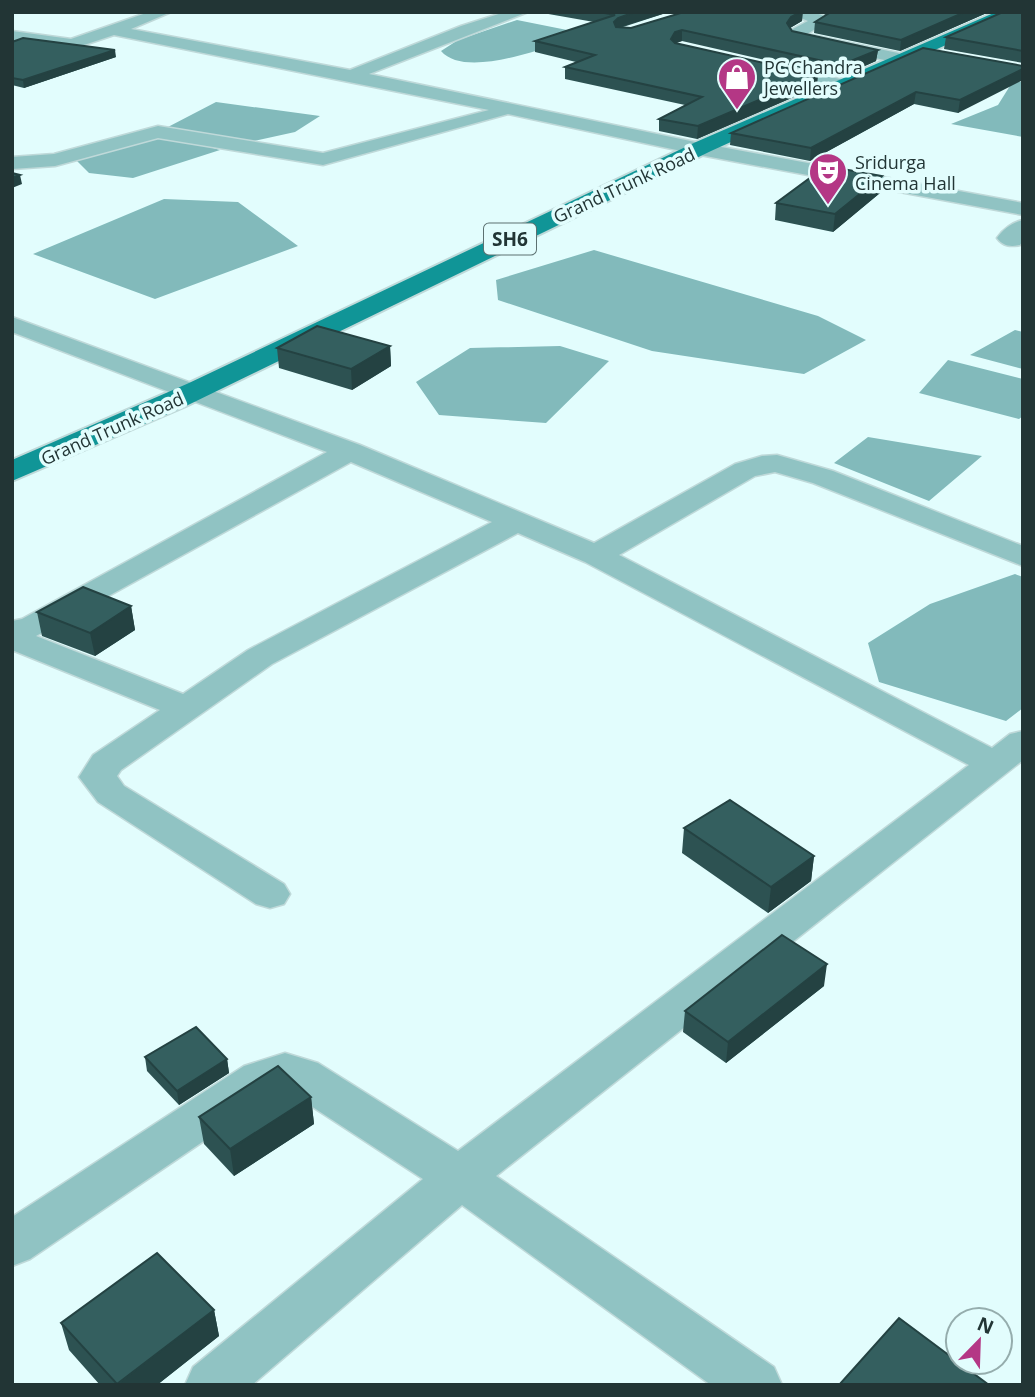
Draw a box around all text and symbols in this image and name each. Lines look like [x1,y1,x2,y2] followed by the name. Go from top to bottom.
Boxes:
[762,55,863,100] place label: PC Chandra Jewellers
[716,56,758,111] shop icon: PC Chandra Jewellers
[549,142,699,228] street label: Grand Trunk Road
[855,150,956,195] place label: Sridurga Cinema Hall
[807,151,849,206] theatre icon: Sridurga Cinema Hall
[484,224,536,255] road number: SH6
[37,386,187,470] street label: Grand Trunk Road
[944,1306,1014,1376] north arrow
[973,1310,998,1340] text: N

